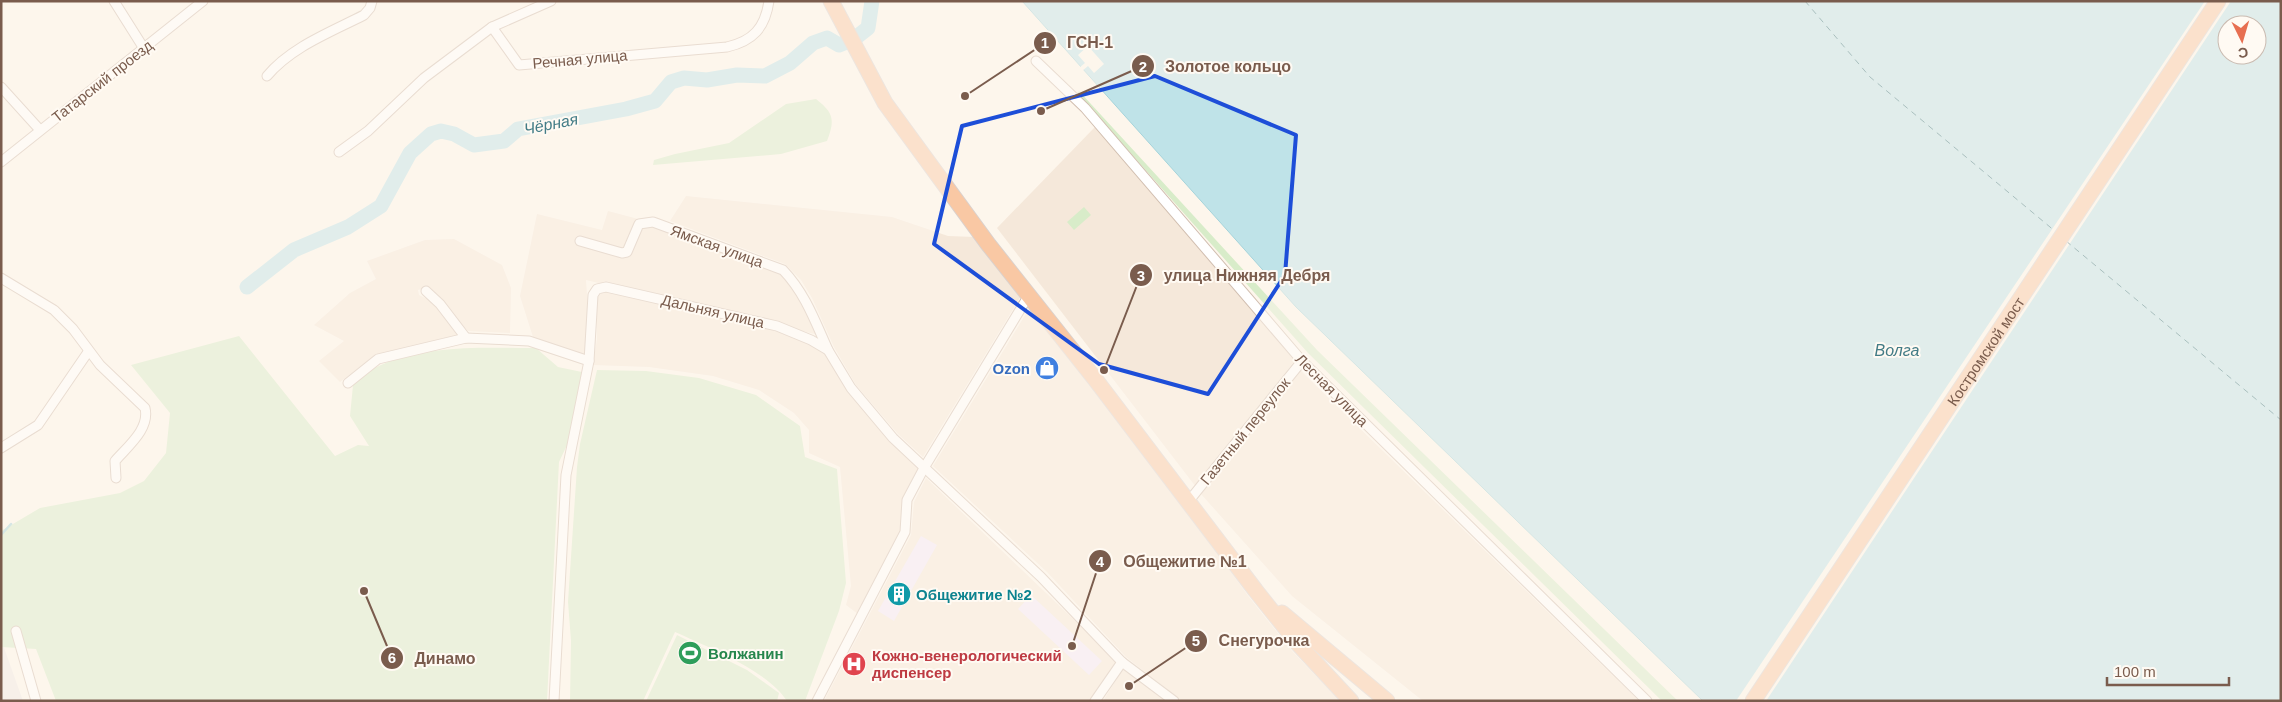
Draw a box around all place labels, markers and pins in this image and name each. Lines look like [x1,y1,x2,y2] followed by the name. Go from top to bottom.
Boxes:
[1032,27,1123,58] callout: ГСН-1
[1130,51,1302,82] callout: Золотое кольцо
[1128,260,1340,291] callout: улица Нижняя Дебря
[1034,355,1060,381] shop icon: Ozon
[993,360,1030,377] place label: Ozon
[1088,546,1256,577] callout: Общежитие №1
[886,581,912,607] building icon: Общежитие №2
[916,586,1032,603] place label: Общежитие №2
[1183,625,1319,656] callout: Снегурочка
[677,640,703,666] sports icon: Волжанин
[380,643,486,674] callout: Динамо
[708,645,784,662] place label: Волжанин
[872,647,1062,681] place label: Кожно-венерологический диспенсер
[841,651,867,677] hospital icon: Кожно-венерологический диспенсер

